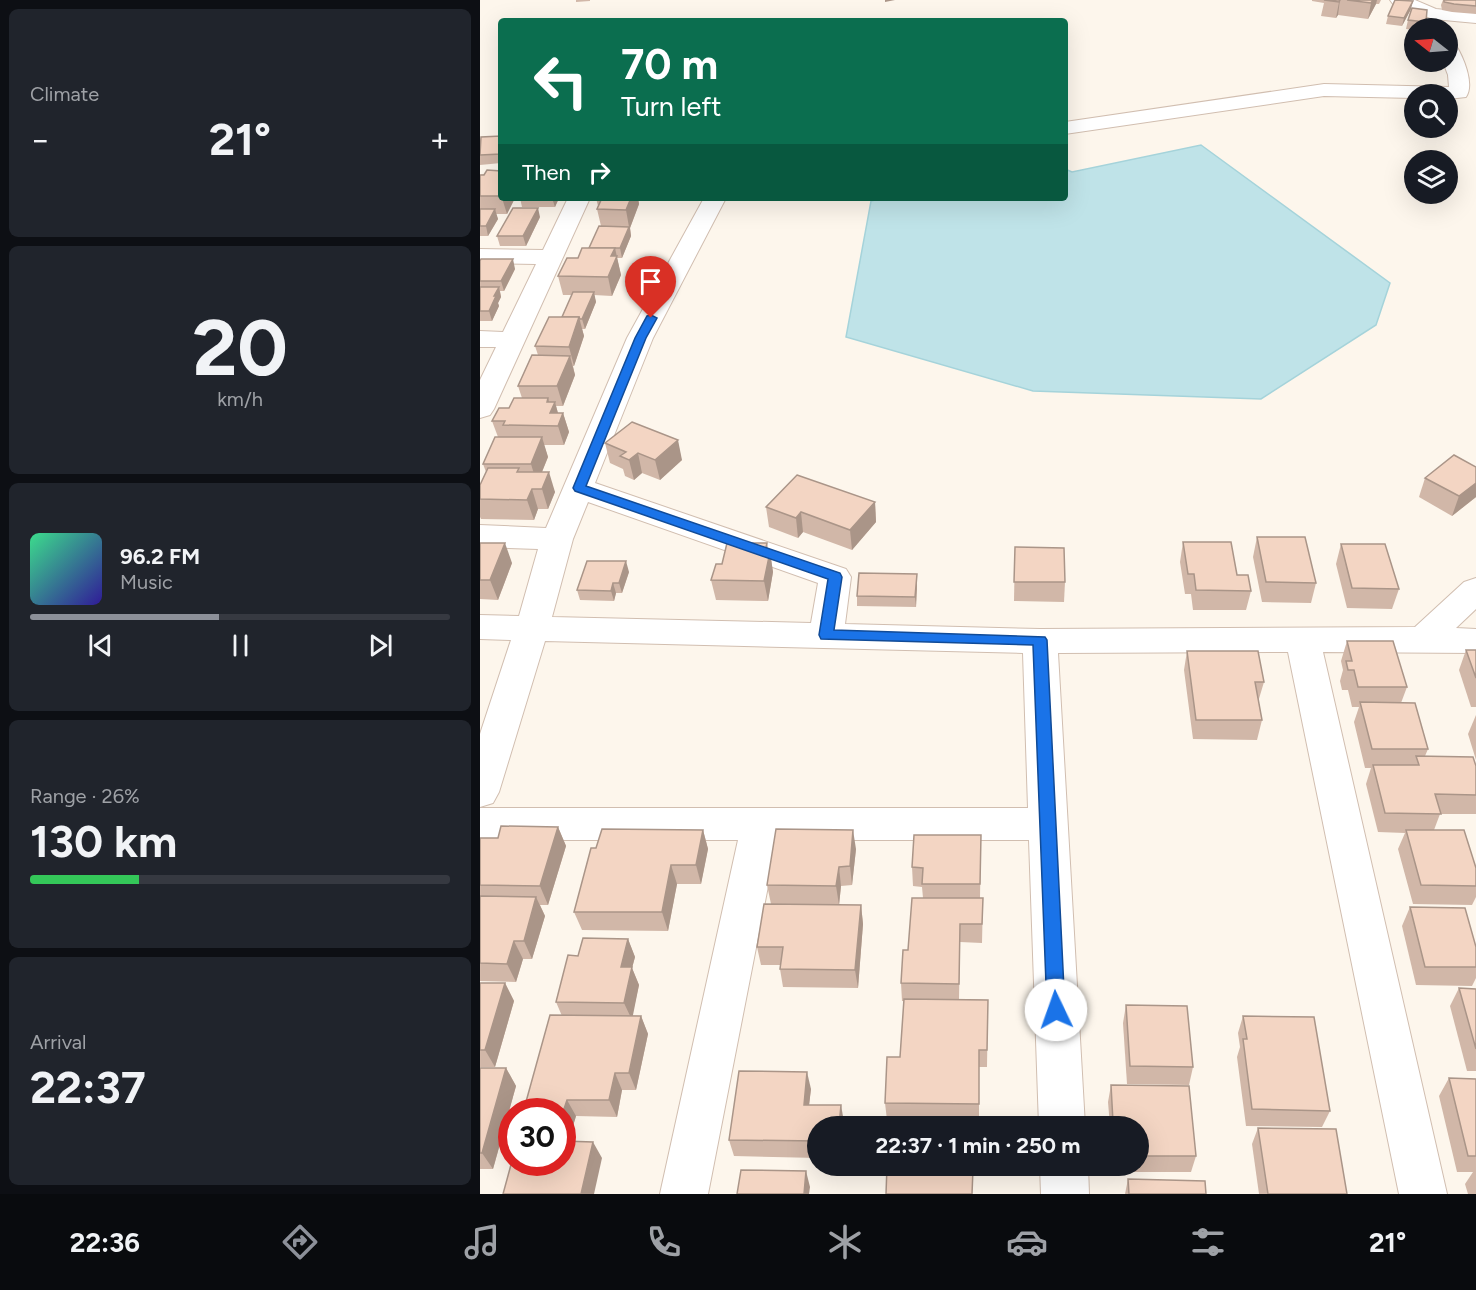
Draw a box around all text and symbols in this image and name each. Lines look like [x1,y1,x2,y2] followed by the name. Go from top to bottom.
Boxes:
[1404,18,1458,72] north arrow
[1404,18,1458,204] map controls
[621,39,718,90] text: 70 m
[522,42,600,120] icon: left
[30,82,99,106] text: Climate
[1404,84,1458,138] button: search
[621,90,721,123] text: Turn left
[209,112,271,166] text: 21°
[30,120,51,159] text: −
[429,120,450,159] text: +
[1404,150,1458,204] button: layers
[583,156,616,189] icon: right
[522,159,571,186] text: Then
[625,256,676,318] pin
[634,265,667,298] icon: arrive
[192,301,288,395] text: 20
[217,387,263,411] text: km/h
[120,543,200,570] text: 96.2 FM
[120,570,173,594] text: Music
[84,629,117,662] icon: previous
[224,629,257,662] icon: pause
[364,629,397,662] icon: next
[30,784,140,808] text: Range · 26%
[30,814,177,868] text: 130 km
[1024,978,1088,1042] position arrow
[30,1030,86,1054] text: Arrival
[30,1060,146,1114] text: 22:37
[498,1098,576,1176] speed limit sign: 30
[875,1132,1081,1159] text: 22:37 · 1 min · 250 m
[279,1221,321,1263] icon: directions
[461,1221,503,1263] icon: music
[643,1221,685,1263] icon: phone
[824,1221,866,1263] icon: climate
[1006,1221,1048,1263] icon: car
[1187,1221,1229,1263] icon: filters
[70,1226,140,1259] text: 22:36
[1369,1226,1406,1259] text: 21°

